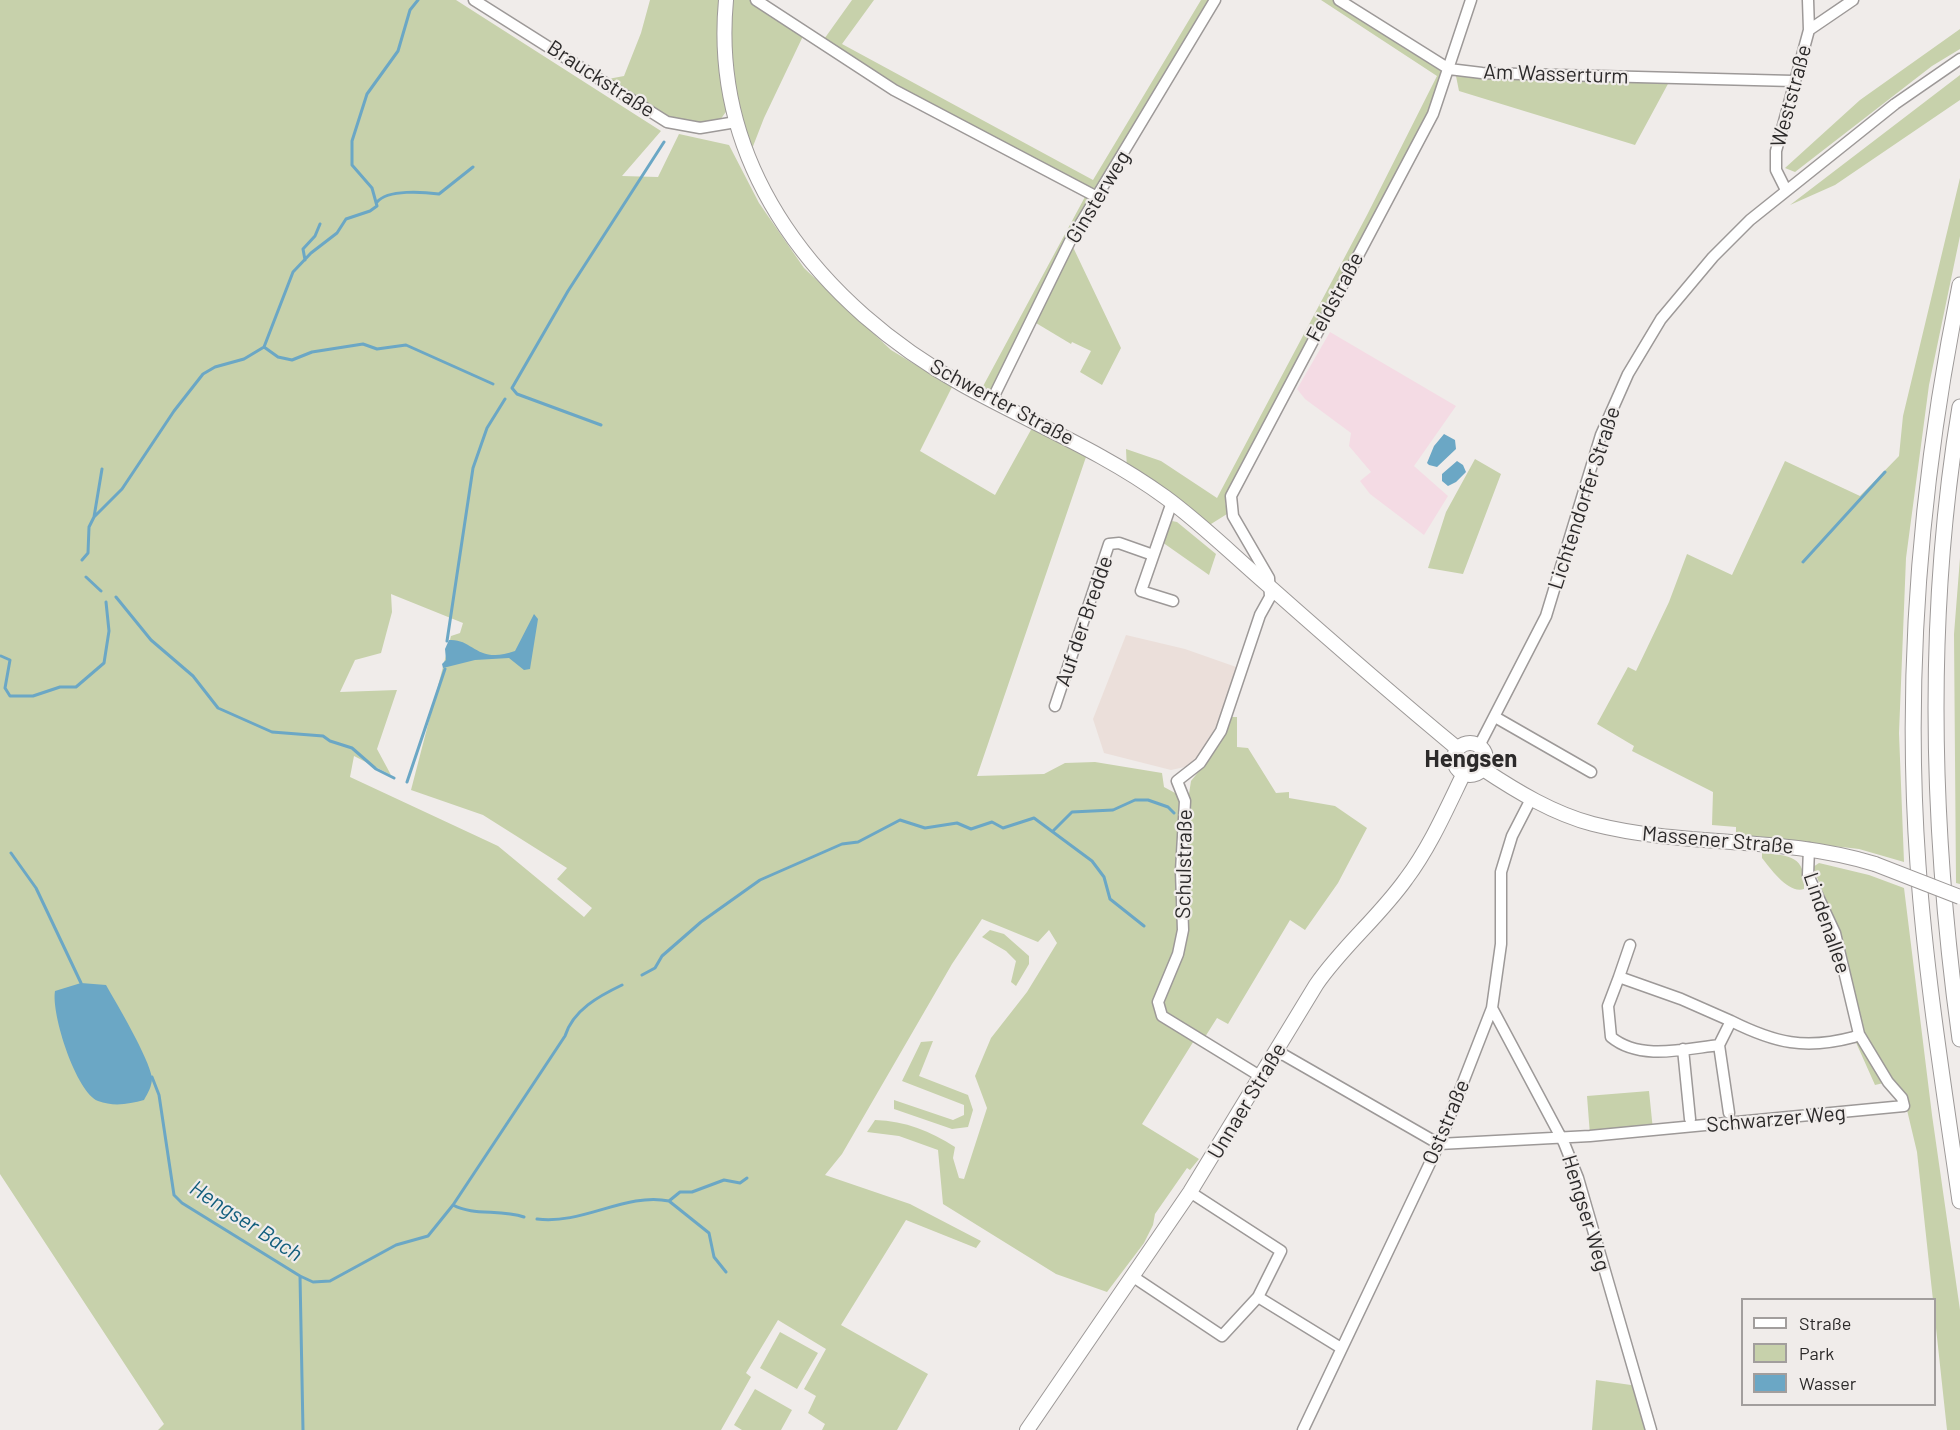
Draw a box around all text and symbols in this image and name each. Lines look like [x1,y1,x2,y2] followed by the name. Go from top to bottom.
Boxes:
[543,35,659,123] street label: Brauckstraße
[1765,42,1817,150] street label: Weststraße
[1483,59,1629,89] street label: Am Wasserturm
[1061,146,1135,248] street label: Ginsterweg
[1301,248,1369,346] street label: Feldstraße
[926,353,1078,451] street label: Schwerter Straße
[1543,403,1625,593] street label: Lichtendorfer Straße
[1050,553,1118,689] street label: Auf der Bredde
[1425,745,1517,773] district label: Hengsen
[1170,809,1198,919] street label: Schulstraße
[1641,821,1795,859] street label: Massener Straße
[1798,869,1856,977] street label: Lindenallee
[1202,1038,1292,1164] street label: Unnaer Straße
[1417,1076,1475,1168] street label: Oststraße
[1705,1100,1847,1138] street label: Schwarzer Weg
[1556,1152,1616,1274] street label: Hengser Weg
[185,1175,307,1267] water label: Hengser Bach
[1741,1298,1936,1406] legend
[1799,1312,1851,1334] text: Straße
[1799,1342,1834,1364] text: Park
[1799,1372,1856,1394] text: Wasser

